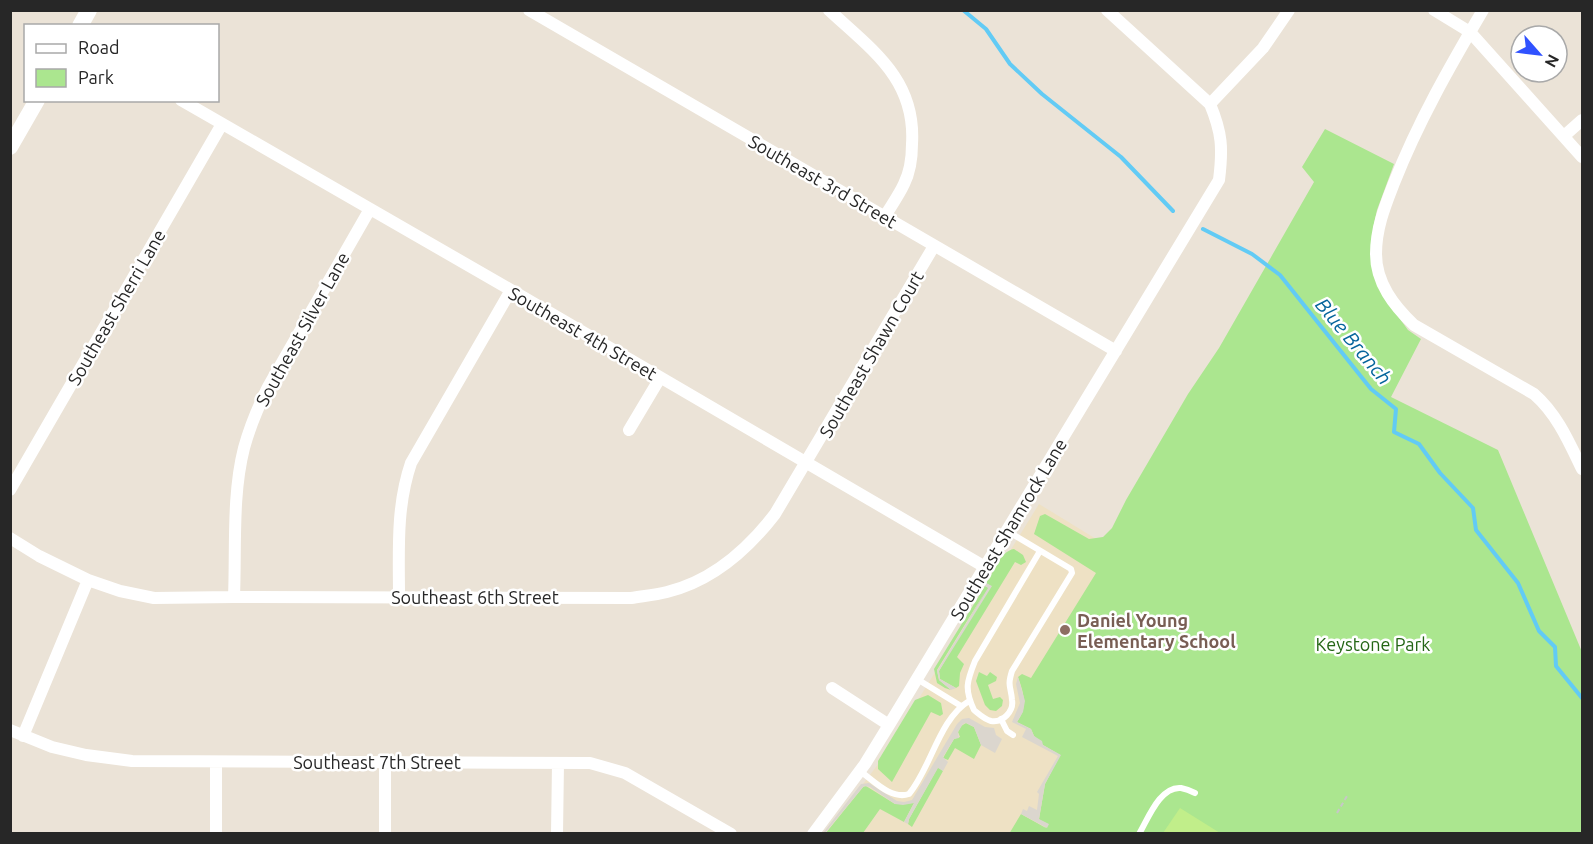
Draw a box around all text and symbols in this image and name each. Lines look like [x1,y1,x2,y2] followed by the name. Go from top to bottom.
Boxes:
[24,24,219,102] legend
[1509,24,1569,84] north arrow
[78,37,120,57] text: Road
[1541,52,1563,71] text: N
[78,67,114,87] text: Park
[745,130,901,232] street label: Southeast 3rd Street
[63,226,169,388] street label: Southeast Sherri Lane
[251,249,353,409] street label: Southeast Silver Lane
[815,267,927,441] street label: Southeast Shawn Court
[505,282,661,384] street label: Southeast 4th Street
[1311,293,1397,389] water label: Blue Branch
[946,435,1070,623] street label: Southeast Shamrock Lane
[391,587,559,607] street label: Southeast 6th Street
[1077,610,1236,651] place label: Daniel Young Elementary School
[1058,623,1072,637] marker: Daniel Young Elementary School
[1316,634,1430,654] park label: Keystone Park
[293,752,461,772] street label: Southeast 7th Street

